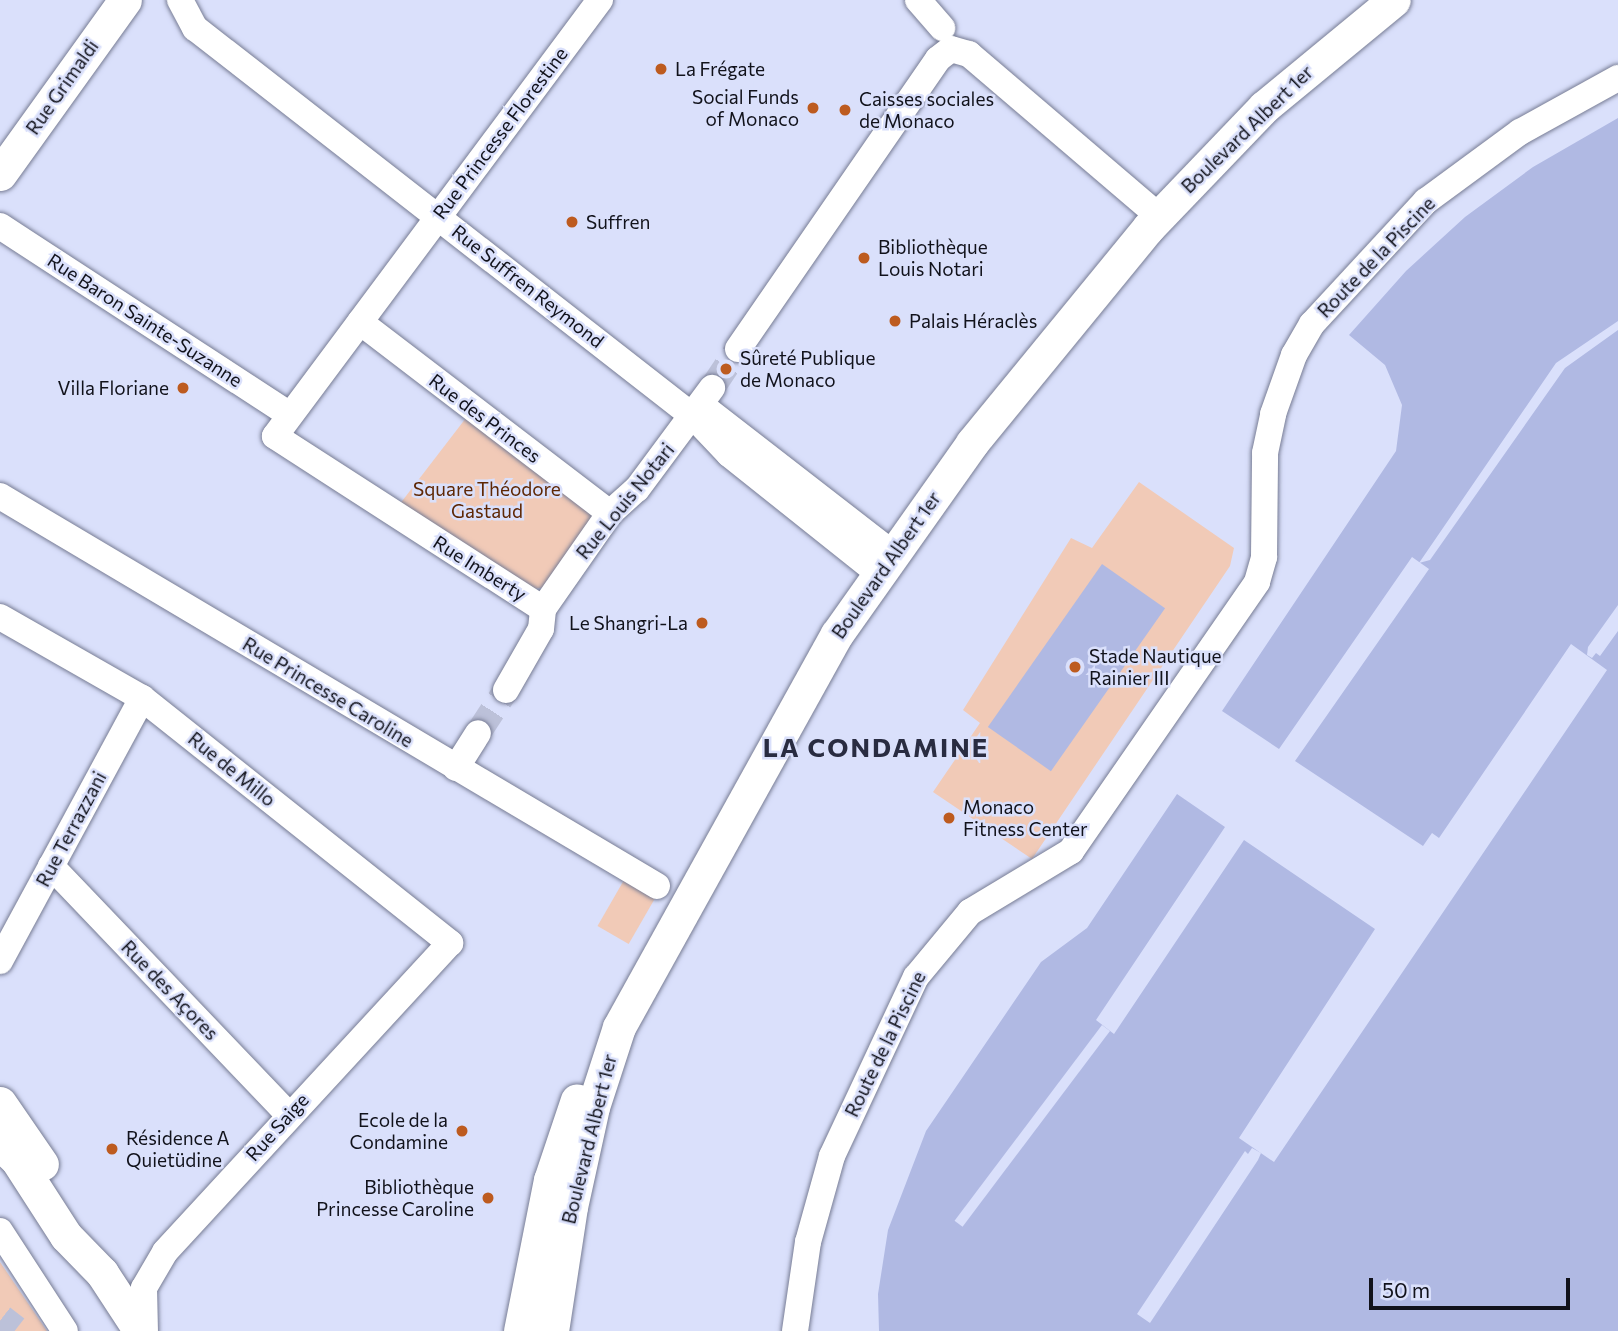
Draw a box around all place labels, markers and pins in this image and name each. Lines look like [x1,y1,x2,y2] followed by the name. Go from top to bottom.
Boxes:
[675,58,765,80] place label: La Frégate
[653,61,669,77] marker: La Frégate
[692,86,799,130] place label: Social Funds of Monaco
[859,88,994,132] place label: Caisses sociales de Monaco
[805,100,821,116] marker: Social Funds of Monaco
[837,102,853,118] marker: Caisses sociales de Monaco
[586,211,651,233] place label: Suffren
[564,214,580,230] marker: Suffren
[878,236,988,280] place label: Bibliothèque Louis Notari
[856,250,872,266] marker: Bibliothèque Louis Notari
[909,310,1037,332] place label: Palais Héraclès
[887,313,903,329] marker: Palais Héraclès
[740,347,875,391] place label: Sûreté Publique de Monaco
[718,361,734,377] marker: Sûreté Publique de Monaco
[57,377,169,399] place label: Villa Floriane
[175,380,191,396] marker: Villa Floriane
[569,612,688,634] place label: Le Shangri-La
[694,615,710,631] marker: Le Shangri-La
[1089,645,1222,689] place label: Stade Nautique Rainier III
[1067,659,1083,675] marker: Stade Nautique Rainier III
[963,796,1088,840] place label: Monaco Fitness Center
[941,810,957,826] marker: Monaco Fitness Center
[349,1109,448,1153] place label: Ecole de la Condamine
[454,1123,470,1139] marker: Ecole de la Condamine
[126,1127,230,1171] place label: Résidence A Quietüdine
[104,1141,120,1157] marker: Résidence A Quietüdine
[316,1176,474,1220] place label: Bibliothèque Princesse Caroline
[480,1190,496,1206] marker: Bibliothèque Princesse Caroline

